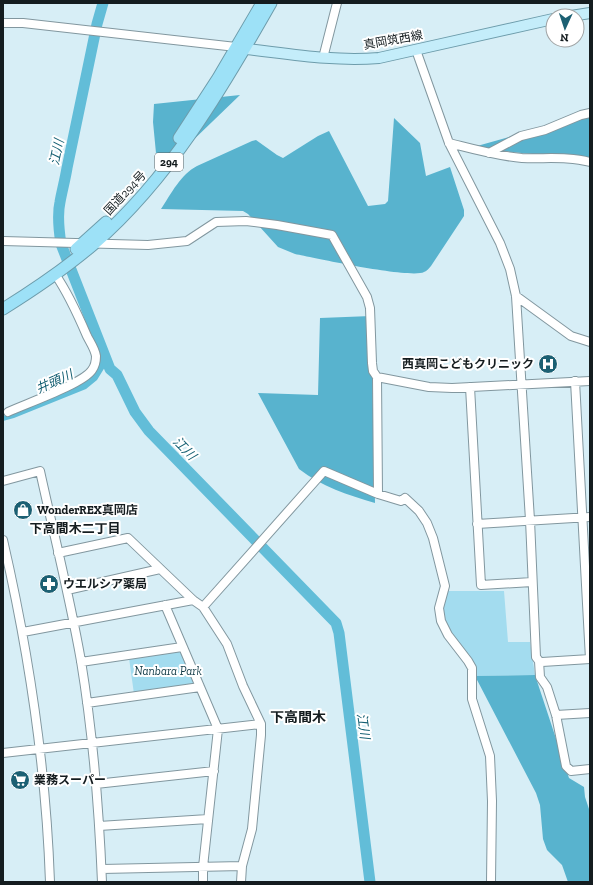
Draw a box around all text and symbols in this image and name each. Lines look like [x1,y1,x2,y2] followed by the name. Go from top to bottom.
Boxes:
[545,8,585,48] north arrow
[362,28,424,52] street label: 真岡筑西線
[559,31,569,44] text: N
[46,136,67,166] water label: 江川
[155,153,183,171] road number: 294
[101,168,149,218] street label: 国道294号
[537,353,559,375] hospital icon: 西真岡こどもクリニック
[402,357,534,371] place label: 西真岡こどもクリニック
[33,366,77,396] water label: 井頭川
[170,434,200,464] water label: 江川
[12,499,34,521] shop icon: WonderREX真岡店
[37,503,138,517] place label: WonderREX真岡店
[29,521,121,536] district label: 下高間木二丁目
[38,573,60,595] pharmacy icon: ウエルシア薬局
[63,577,147,591] place label: ウエルシア薬局
[134,664,202,678] park label: Nanbara Park
[270,709,326,726] district label: 下高間木
[354,712,373,742] water label: 江川
[9,769,31,791] supermarket icon: 業務スーパー
[34,773,106,787] place label: 業務スーパー

